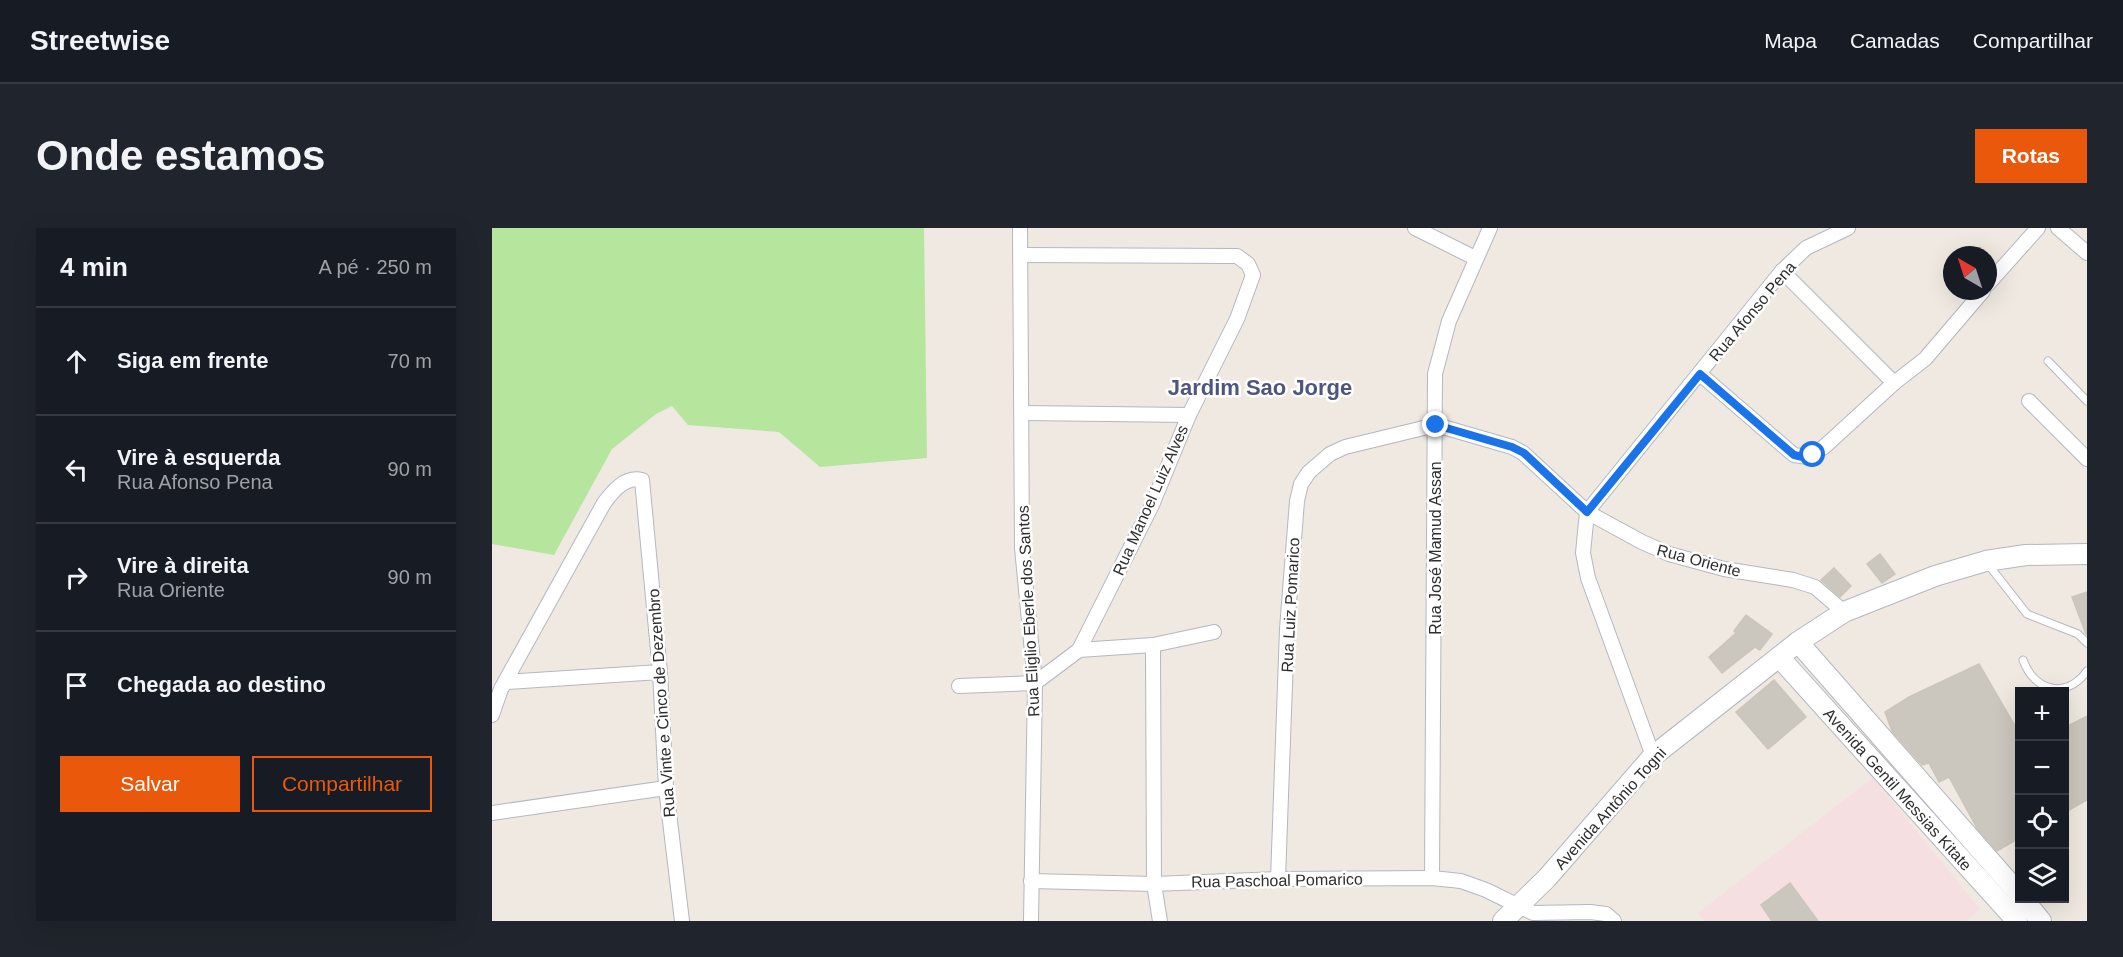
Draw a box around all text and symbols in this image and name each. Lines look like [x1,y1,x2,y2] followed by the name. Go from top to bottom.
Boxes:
[30,25,170,56] text: Streetwise
[1764,29,1817,52] text: Mapa
[1850,29,1940,52] text: Camadas
[1973,29,2093,52] text: Compartilhar
[1975,129,2087,183] button: Rotas
[36,132,325,179] text: Onde estamos
[1943,246,1997,300] north arrow
[60,252,128,282] text: 4 min
[319,256,432,278] text: A pé · 250 m
[1706,258,1799,364] street label: Rua Afonso Pena
[60,345,93,378] icon: ahead
[117,348,269,373] text: Siga em frente
[388,350,432,372] text: 70 m
[1168,375,1352,400] district label: Jardim Sao Jorge
[1422,411,1448,437] route end
[1110,422,1191,578] street label: Rua Manoel Luiz Alves
[1799,441,1825,467] route start
[117,445,280,470] text: Vire à esquerda
[60,453,93,486] icon: left
[388,458,432,480] text: 90 m
[1427,461,1444,635] street label: Rua José Mamud Assan
[117,471,273,493] text: Rua Afonso Pena
[1014,505,1043,717] street label: Rua Eliglio Eberle dos Santos
[1278,537,1303,673] street label: Rua Luiz Pomarico
[1655,541,1743,580] street label: Rua Oriente
[117,553,249,578] text: Vire à direita
[60,561,93,594] icon: right
[388,566,432,588] text: 90 m
[117,579,225,601] text: Rua Oriente
[645,588,678,818] street label: Rua Vinte e Cinco de Dezembro
[60,669,93,702] icon: arrive
[117,672,326,697] text: Chegada ao destino
[2015,687,2069,903] map controls
[2015,687,2069,741] button: +
[1820,705,1975,874] street label: Avenida Gentil Messias Kitate
[2015,741,2069,795] button: −
[1551,744,1669,873] street label: Avenida Antônio Togni
[60,756,240,812] button: Salvar
[252,756,432,812] button: Compartilhar
[2015,795,2069,849] button: locate
[2015,849,2069,903] button: layers
[1191,871,1363,890] street label: Rua Paschoal Pomarico

